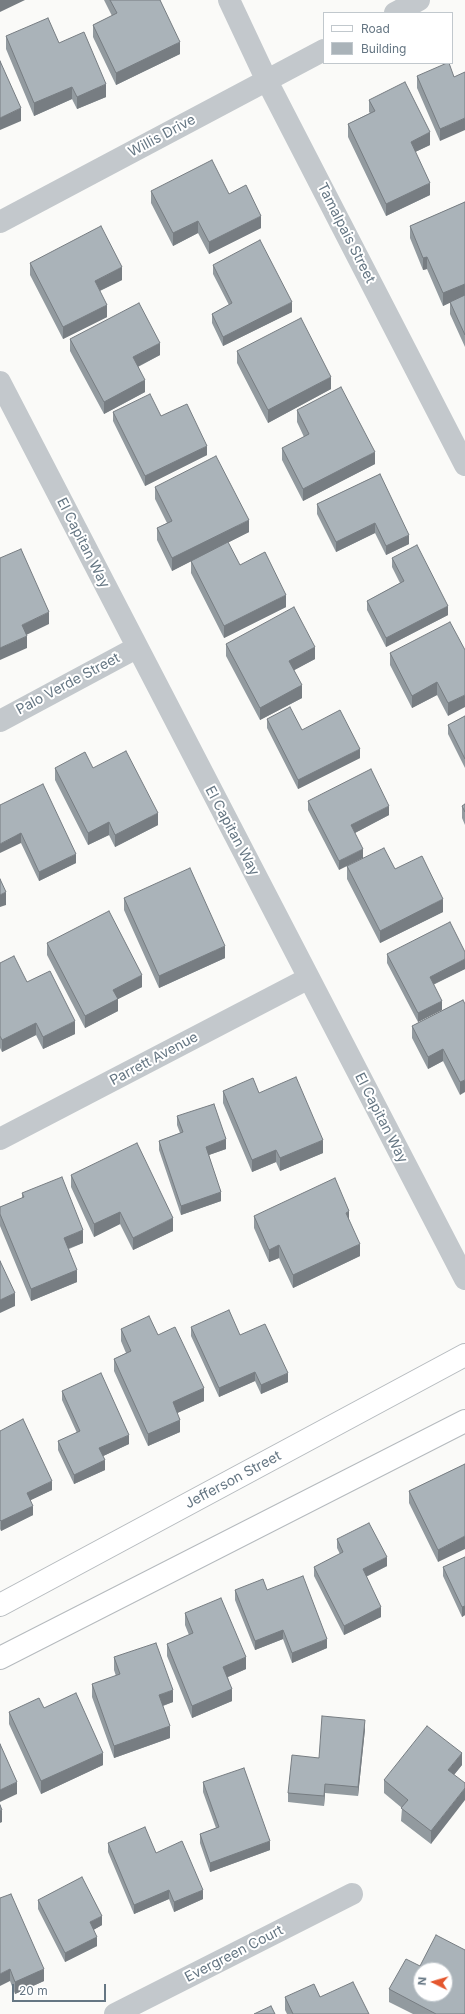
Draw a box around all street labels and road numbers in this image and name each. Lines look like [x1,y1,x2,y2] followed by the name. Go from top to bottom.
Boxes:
[126,111,198,161] street label: Willis Drive
[314,180,378,286] street label: Tamalpais Street
[53,495,113,591] street label: El Capitan Way
[13,650,123,718] street label: Palo Verde Street
[201,783,263,879] street label: El Capitan Way
[107,1029,201,1089] street label: Parrett Avenue
[351,1070,411,1166] street label: El Capitan Way
[182,1448,284,1512] street label: Jefferson Street
[182,1922,286,1986] street label: Evergreen Court

